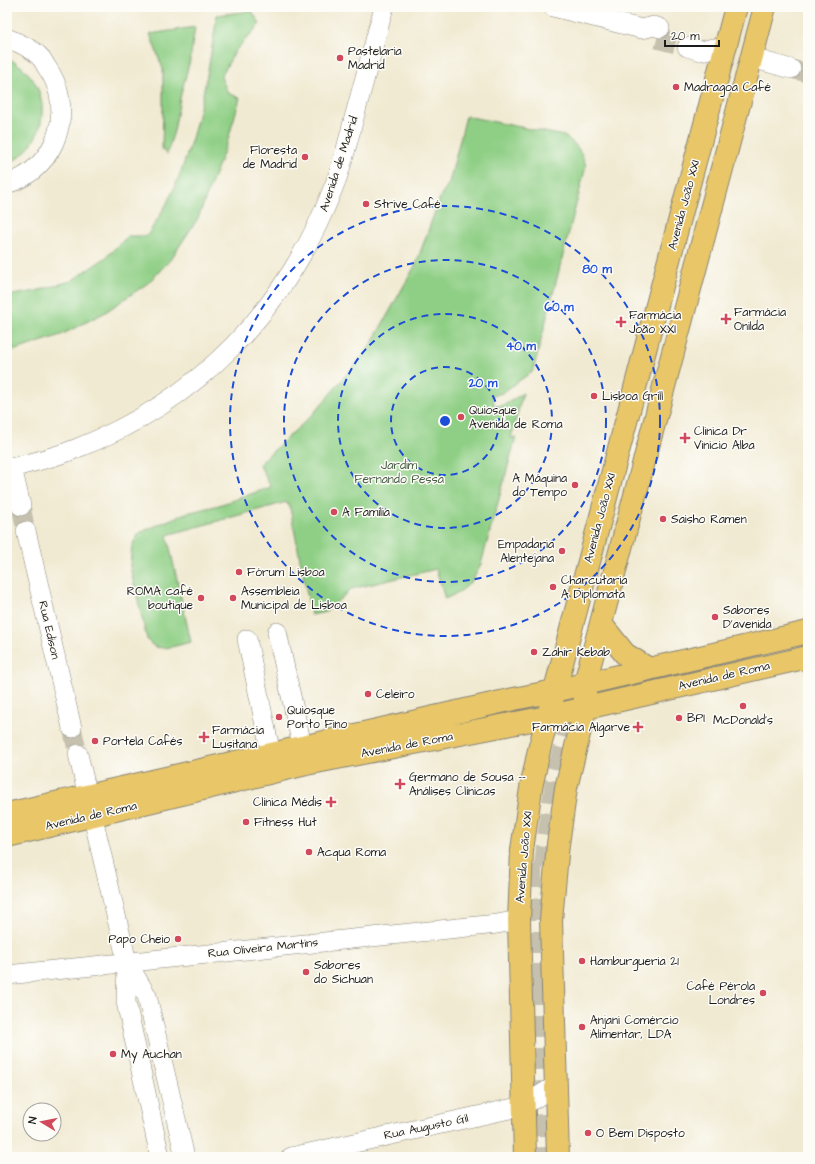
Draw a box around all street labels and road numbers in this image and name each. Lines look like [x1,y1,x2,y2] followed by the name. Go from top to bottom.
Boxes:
[316,114,362,214] street label: Avenida de Madrid
[664,158,704,252] street label: Avenida João XXI
[580,471,620,565] street label: Avenida João XXI
[34,599,64,661] street label: Rua Edison
[677,657,771,695] street label: Avenida de Roma
[359,728,455,762] street label: Avenida de Roma
[44,797,138,835] street label: Avenida de Roma
[512,810,537,904] street label: Avenida João XXI
[207,934,319,962] street label: Rua Oliveira Martins
[382,1110,470,1145] street label: Rua Augusto Gil

